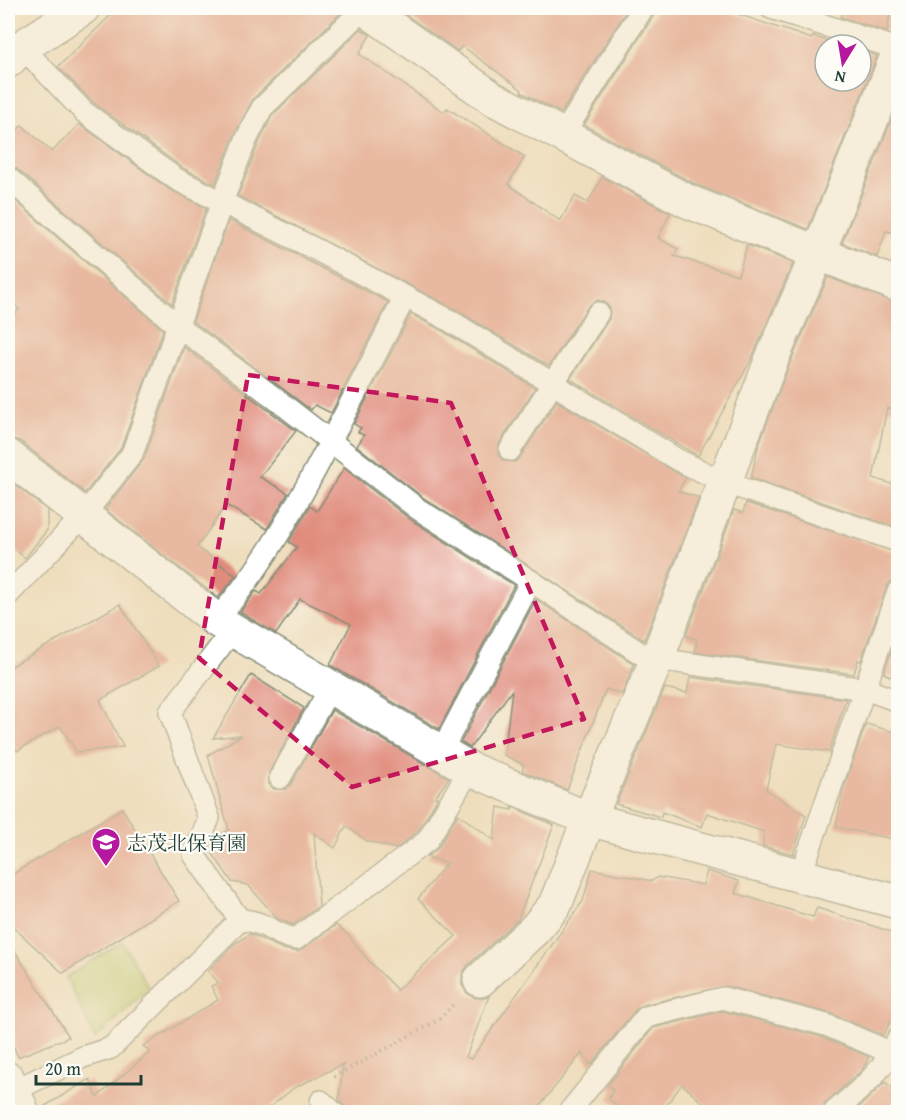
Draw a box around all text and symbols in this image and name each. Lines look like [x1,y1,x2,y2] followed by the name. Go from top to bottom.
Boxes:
[813,33,873,93] north arrow
[832,65,848,91] text: N
[90,826,122,868] school or university icon: 志茂北保育園
[127,828,247,857] place label: 志茂北保育園
[36,1048,141,1086] scale bar
[45,1055,81,1082] text: 20 m

